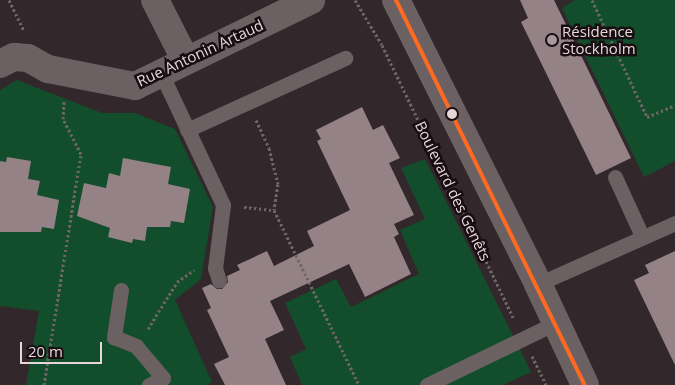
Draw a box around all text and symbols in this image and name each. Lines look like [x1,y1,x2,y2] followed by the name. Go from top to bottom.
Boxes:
[134,16,266,90] street label: Rue Antonin Artaud
[562,22,636,57] place label: Résidence Stockholm
[546,34,558,46] marker: Résidence Stockholm
[447,109,457,119] unlabelled marker
[411,118,495,264] street label: Boulevard des Genêts
[22,332,105,364] scale bar
[28,341,63,361] text: 20 m

